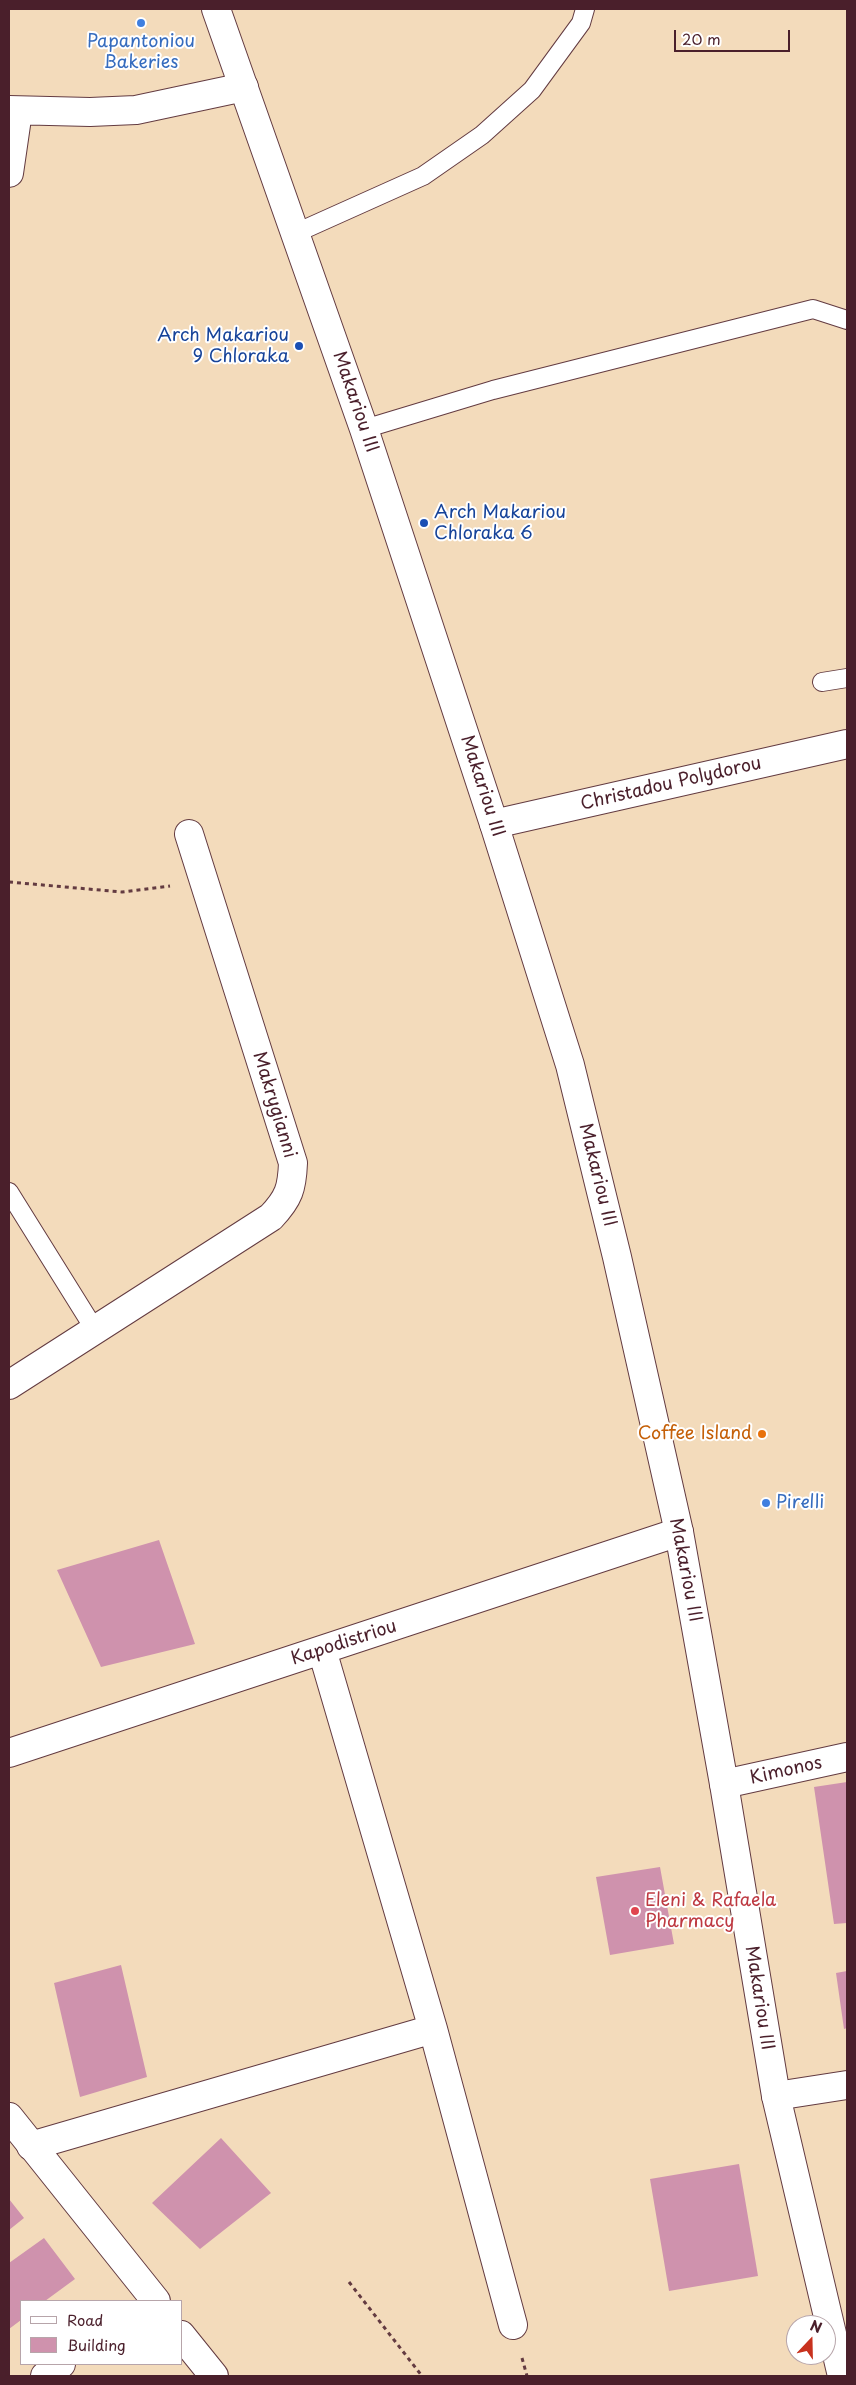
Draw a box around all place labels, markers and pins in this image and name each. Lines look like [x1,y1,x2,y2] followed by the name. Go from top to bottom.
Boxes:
[135,17,147,29] marker: Papantoniou Bakeries
[87,31,195,74] place label: Papantoniou Bakeries
[157,325,289,368] place label: Arch Makariou 9 Chloraka
[293,340,305,352] marker: Arch Makariou 9 Chloraka
[434,502,566,544] place label: Arch Makariou Chloraka 6
[418,517,430,529] marker: Arch Makariou Chloraka 6
[638,1423,752,1445] place label: Coffee Island
[756,1428,768,1440] marker: Coffee Island
[776,1492,824,1514] place label: Pirelli
[760,1497,772,1509] marker: Pirelli
[645,1890,776,1932] place label: Eleni & Rafaela Pharmacy
[629,1905,641,1917] marker: Eleni & Rafaela Pharmacy

